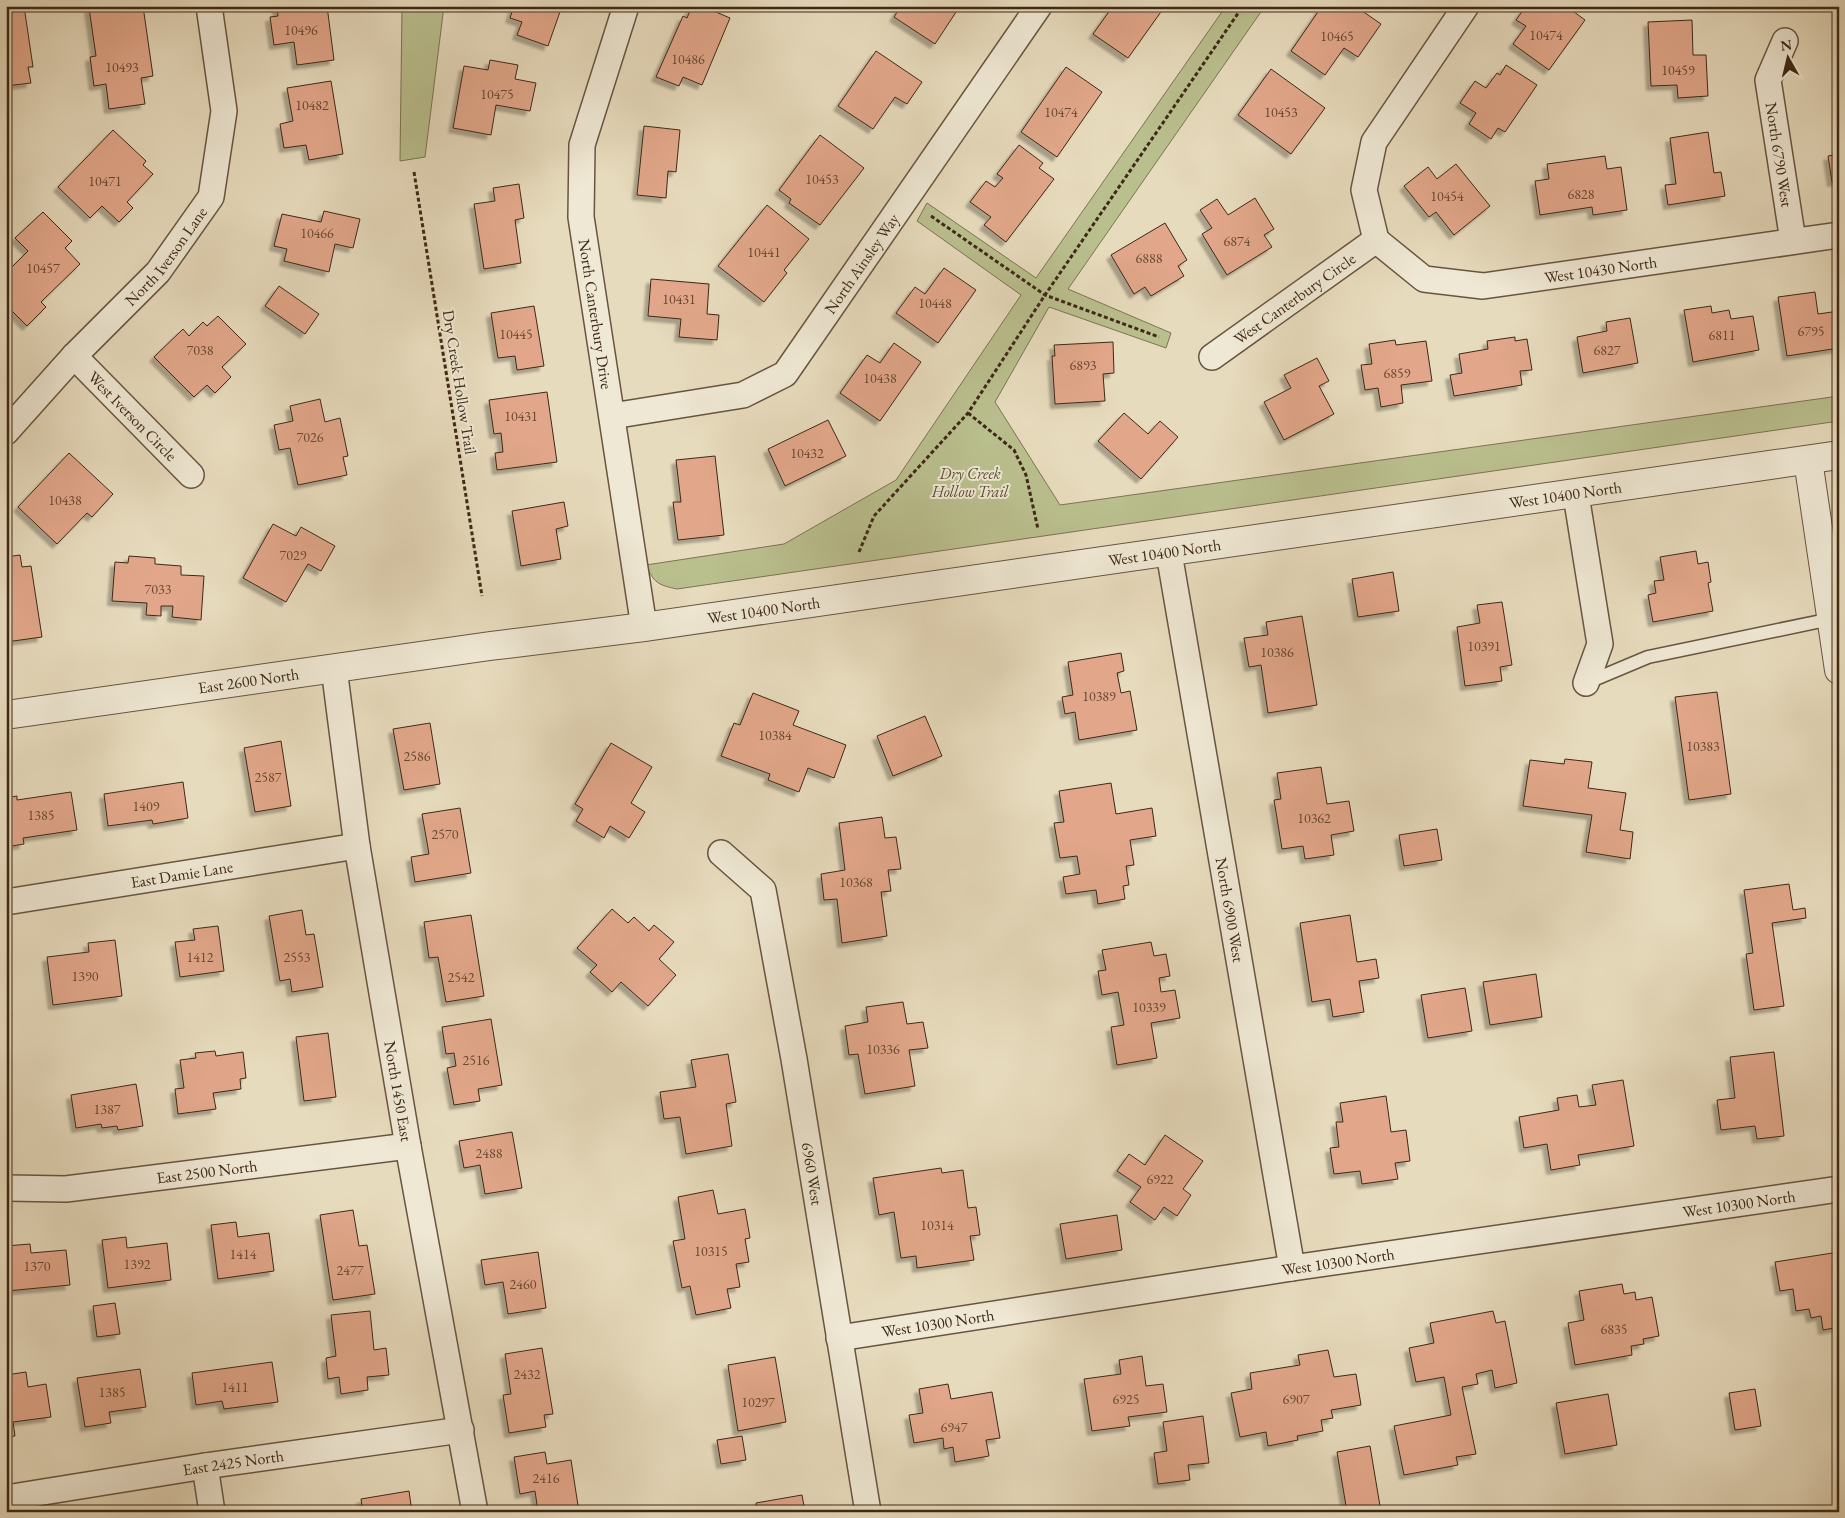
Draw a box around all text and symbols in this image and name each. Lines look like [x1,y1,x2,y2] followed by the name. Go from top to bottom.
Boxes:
[284,21,318,39] house number: 10496
[1529,26,1563,44] house number: 10474
[1320,27,1354,45] house number: 10465
[1762,32,1812,82] north arrow
[1779,35,1794,55] text: N
[671,50,705,68] house number: 10486
[105,58,139,76] house number: 10493
[1661,61,1695,79] house number: 10459
[480,85,514,103] house number: 10475
[295,96,329,114] house number: 10482
[1761,101,1798,209] street label: North 6790 West
[1044,103,1078,121] house number: 10474
[1264,103,1298,121] house number: 10453
[805,170,839,188] house number: 10453
[88,172,122,190] house number: 10471
[1568,185,1595,203] house number: 6828
[1430,187,1464,205] house number: 10454
[120,203,212,310] street label: North Iverson Lane
[820,208,904,318] street label: North Ainsley Way
[300,224,334,242] house number: 10466
[1224,232,1251,250] house number: 6874
[574,238,617,391] street label: North Canterbury Drive
[747,243,781,261] house number: 10441
[1229,248,1360,349] street label: West Canterbury Circle
[1136,249,1163,267] house number: 6888
[1543,251,1658,288] street label: West 10430 North
[26,259,60,277] house number: 10457
[662,290,696,308] house number: 10431
[918,294,952,312] house number: 10448
[438,308,481,456] street label: Dry Creek Hollow Trail
[1798,322,1824,340] house number: 6795
[499,325,533,343] house number: 10445
[1709,326,1735,344] house number: 6811
[187,341,214,359] house number: 7038
[1594,341,1621,359] house number: 6827
[1070,356,1097,374] house number: 6893
[1384,364,1411,382] house number: 6859
[84,367,182,466] street label: West Iverson Circle
[863,369,897,387] house number: 10438
[504,407,538,425] house number: 10431
[297,428,324,446] house number: 7026
[790,444,824,462] house number: 10432
[931,463,1009,502] park label: Dry Creek Hollow Trail
[1508,476,1623,513] street label: West 10400 North
[48,491,82,509] house number: 10438
[1107,534,1222,571] street label: West 10400 North
[280,546,307,564] house number: 7029
[145,580,172,598] house number: 7033
[706,592,821,629] street label: West 10400 North
[1467,637,1501,655] house number: 10391
[1260,643,1294,661] house number: 10386
[197,663,300,698] street label: East 2600 North
[1082,687,1116,705] house number: 10389
[758,726,792,744] house number: 10384
[1686,737,1720,755] house number: 10383
[404,747,431,765] house number: 2586
[255,768,282,786] house number: 2587
[133,797,160,815] house number: 1409
[28,806,54,824] house number: 1385
[1297,809,1331,827] house number: 10362
[432,825,459,843] house number: 2570
[129,856,234,893] street label: East Damie Lane
[1211,856,1249,964] street label: North 6900 West
[839,873,873,891] house number: 10368
[187,948,214,966] house number: 1412
[284,948,311,966] house number: 2553
[72,967,99,985] house number: 1390
[448,968,475,986] house number: 2542
[1132,998,1166,1016] house number: 10339
[379,1039,417,1143] street label: North 1450 East
[866,1040,900,1058] house number: 10336
[463,1051,490,1069] house number: 2516
[94,1100,121,1118] house number: 1387
[797,1141,828,1207] street label: 6960 West
[476,1144,503,1162] house number: 2488
[155,1155,259,1189] street label: East 2500 North
[1147,1170,1174,1188] house number: 6922
[1681,1185,1797,1222] street label: West 10300 North
[920,1216,954,1234] house number: 10314
[694,1242,728,1260] house number: 10315
[1280,1243,1396,1280] street label: West 10300 North
[230,1245,257,1263] house number: 1414
[124,1255,151,1273] house number: 1392
[24,1257,51,1275] house number: 1370
[337,1261,364,1279] house number: 2477
[510,1275,537,1293] house number: 2460
[880,1304,996,1342] street label: West 10300 North
[1601,1320,1627,1338] house number: 6835
[514,1365,541,1383] house number: 2432
[222,1378,248,1396] house number: 1411
[99,1383,125,1401] house number: 1385
[1113,1390,1139,1408] house number: 6925
[1283,1390,1310,1408] house number: 6907
[741,1393,775,1411] house number: 10297
[941,1418,968,1436] house number: 6947
[181,1445,285,1480] street label: East 2425 North
[533,1469,560,1487] house number: 2416

